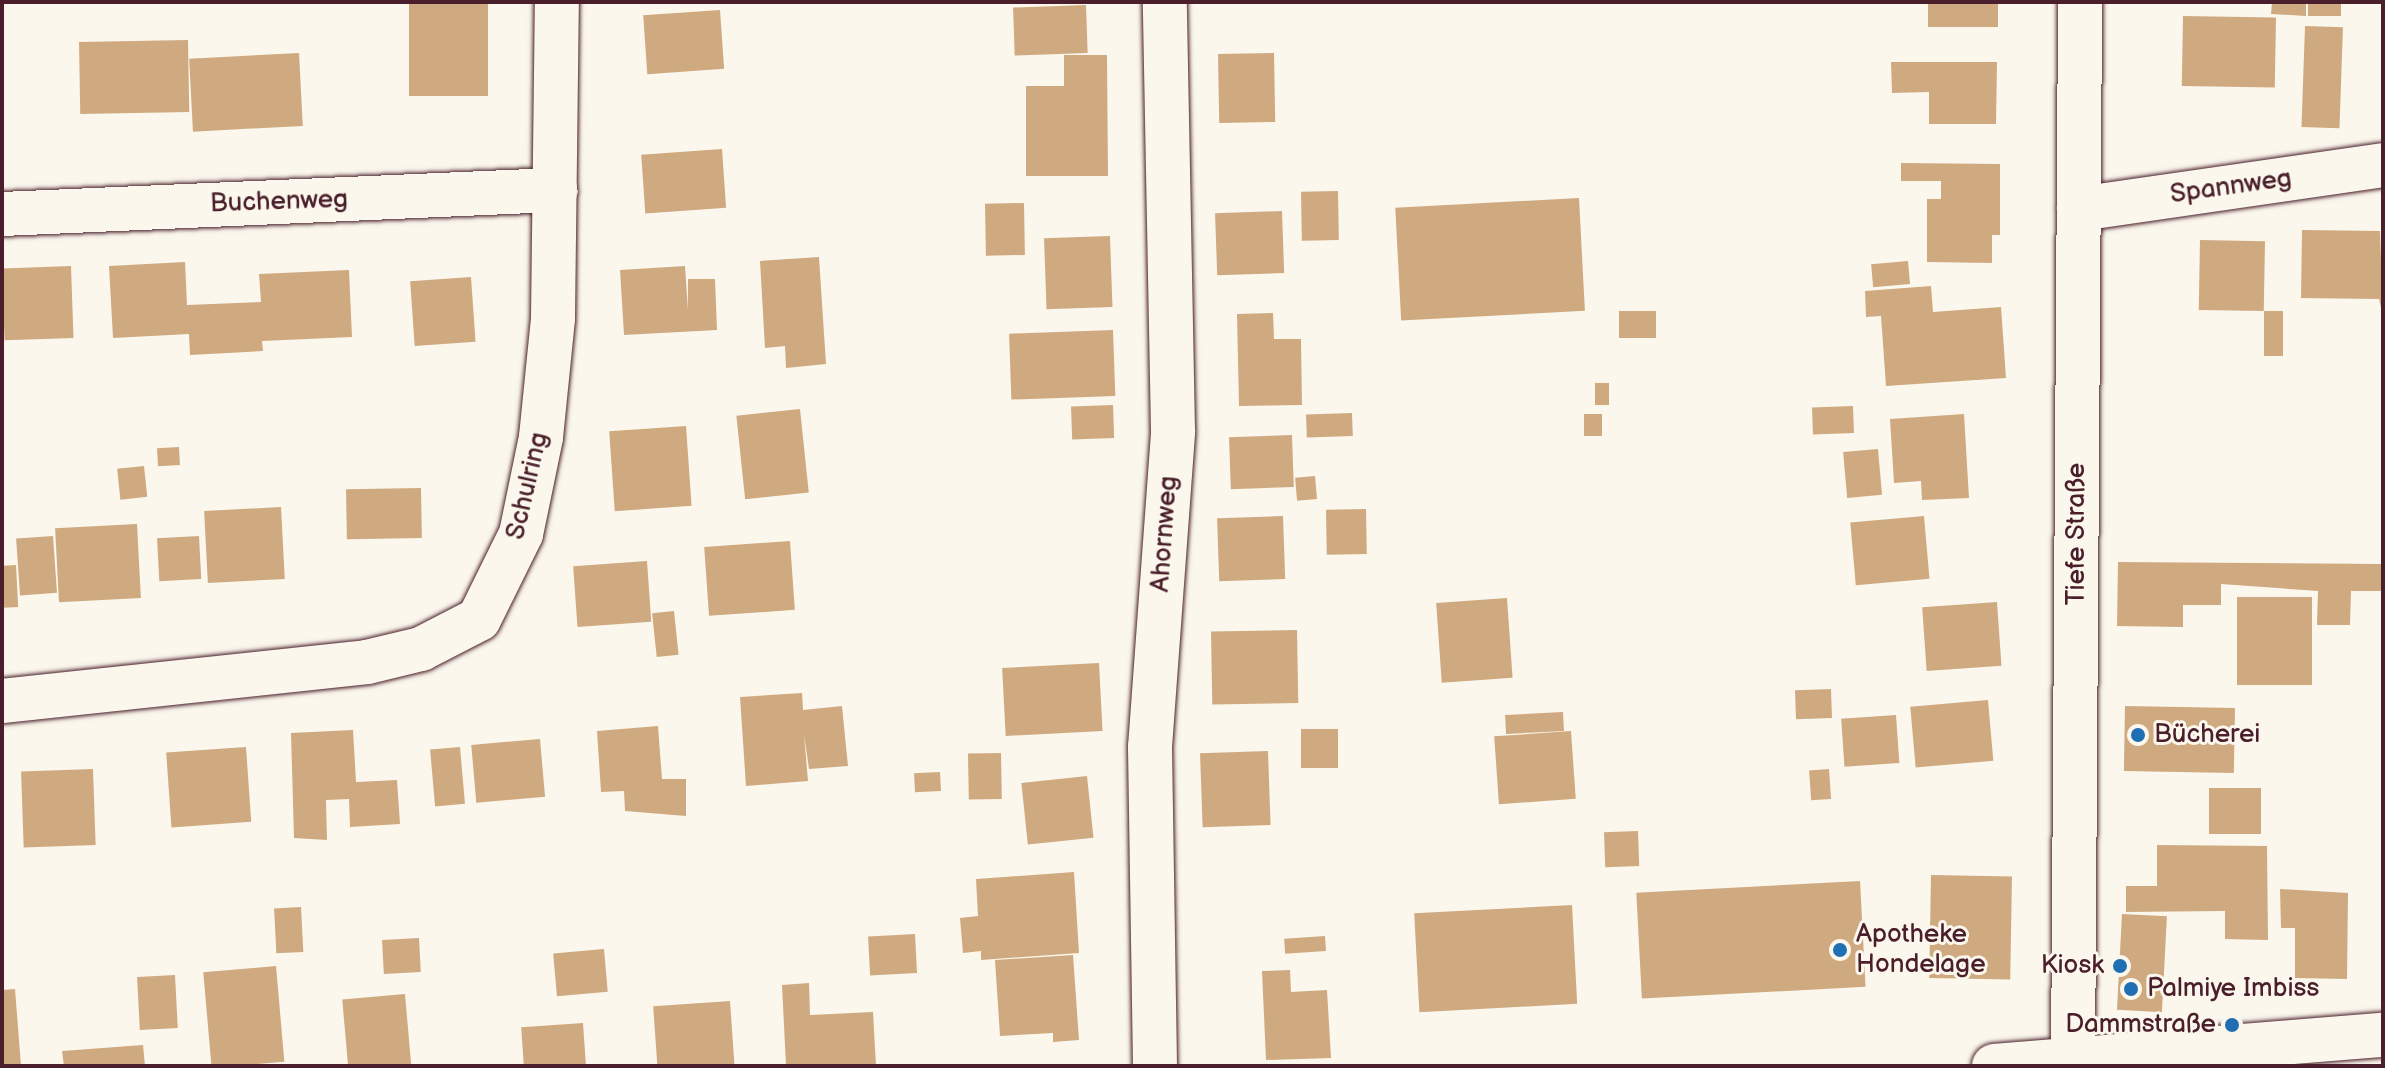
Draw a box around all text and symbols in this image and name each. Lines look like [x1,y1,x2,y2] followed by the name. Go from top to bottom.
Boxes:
[2168,163,2294,211] street label: Spannweg
[209,184,349,220] street label: Buchenweg
[501,429,555,543] street label: Schulring
[2061,463,2093,605] street label: Tiefe Straße
[1145,475,1185,593] street label: Ahornweg
[2154,719,2260,751] place label: Bücherei
[2129,726,2147,744] marker: Bücherei
[1856,919,1986,980] place label: Apotheke Hondelage
[1831,941,1849,959] marker: Apotheke Hondelage
[2041,950,2104,982] place label: Kiosk
[2111,957,2129,975] marker: Kiosk
[2147,973,2319,1005] place label: Palmiye Imbiss
[2122,980,2140,998] marker: Palmiye Imbiss
[2065,1009,2216,1041] place label: Dammstraße
[2223,1016,2241,1034] marker: Dammstraße

